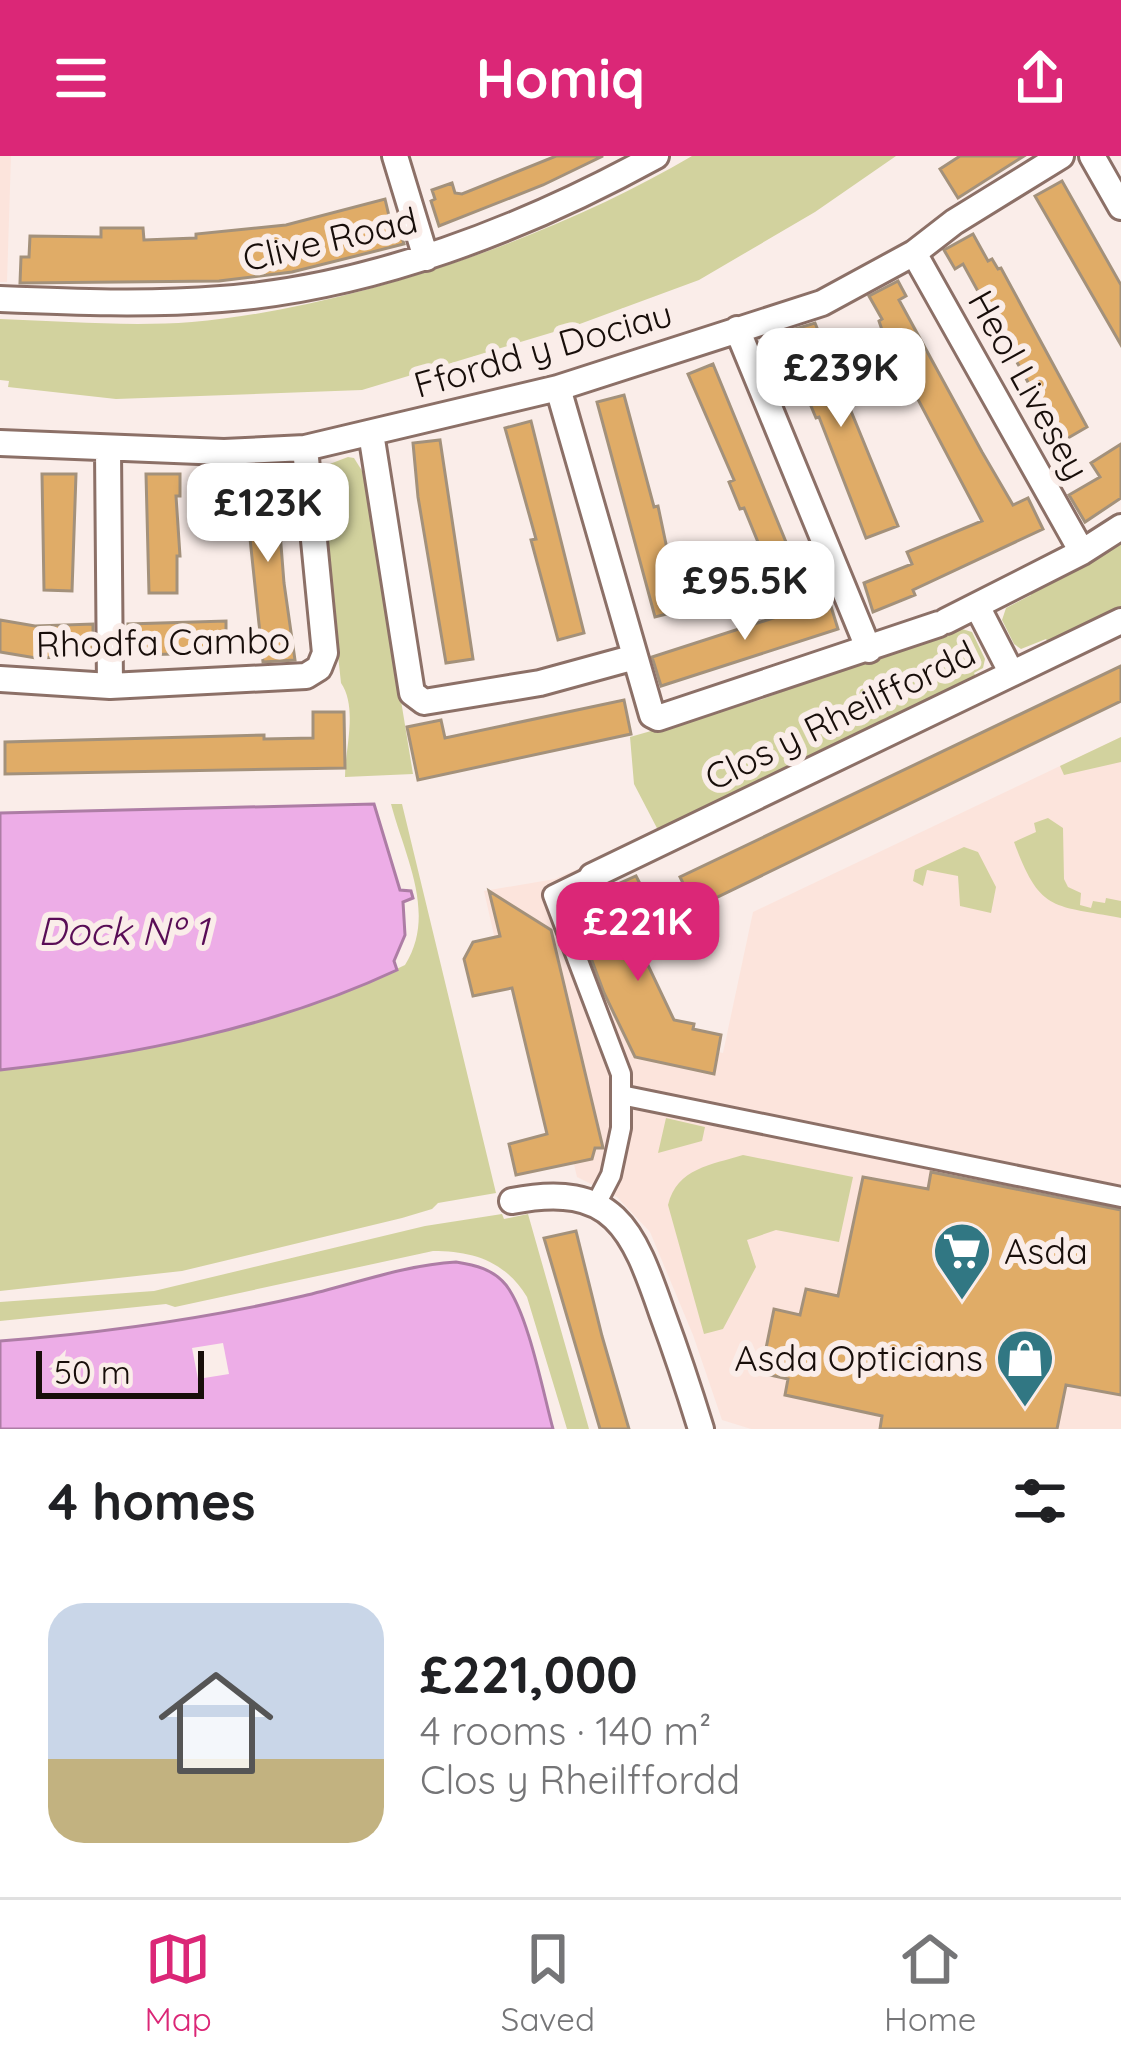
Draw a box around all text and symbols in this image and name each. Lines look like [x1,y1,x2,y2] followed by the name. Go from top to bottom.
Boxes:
[476,44,645,112] text: Homiq
[48,45,114,111] icon: menu
[1007,45,1073,111] icon: share
[238,197,422,280] street label: Clive Road
[959,282,1100,487] street label: Heol Livesey
[408,290,677,407] street label: Ffordd y Dociau
[757,328,925,430] pin: £239K
[783,342,899,391] text: £239K
[184,463,352,565] pin: £123K
[214,477,322,526] text: £123K
[647,541,843,643] pin: £95.5K
[682,555,808,604] text: £95.5K
[35,617,291,666] street label: Rhodfa Cambo
[697,630,982,800] street label: Clos y Rheilffordd
[554,882,722,984] pin: £221K
[583,896,693,945] text: £221K
[38,906,211,955] water label: Dock Nº 1
[931,1220,993,1302] supermarket icon: Asda
[1004,1228,1088,1273] place label: Asda
[994,1327,1056,1409] shop icon: Asda Opticians
[734,1335,983,1380] place label: Asda Opticians
[36,1345,204,1398] scale bar
[54,1351,131,1392] text: 50 m
[1007,1468,1073,1534] icon: filters
[48,1469,256,1533] text: 4 homes
[420,1642,638,1706] text: £221,000
[144,1651,288,1795] icon: home
[420,1706,711,1755] text: 4 rooms · 140 m²
[420,1755,740,1804] text: Clos y Rheilffordd
[145,1926,212,2039] tab: Map
[501,1926,595,2039] tab: Saved
[884,1926,976,2039] tab: Home

